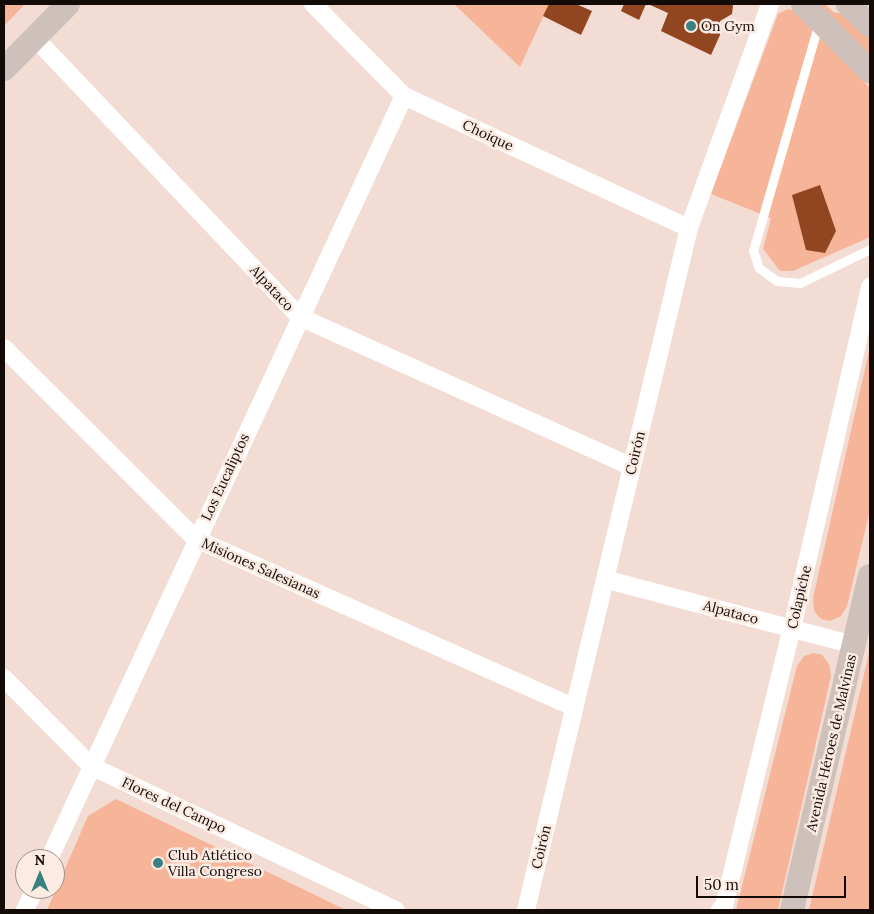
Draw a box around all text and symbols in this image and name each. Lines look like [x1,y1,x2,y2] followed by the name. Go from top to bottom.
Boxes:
[701,18,755,34] place label: On Gym
[685,20,697,32] marker: On Gym
[460,116,516,154] street label: Choique
[247,262,297,314] street label: Alpataco
[622,429,648,477] street label: Coirón
[197,431,253,523] street label: Los Eucaliptos
[199,534,323,602] street label: Misiones Salesianas
[784,564,814,630] street label: Colapiche
[702,597,760,627] street label: Alpataco
[802,653,860,833] street label: Avenida Héroes de Malvinas
[119,774,229,836] street label: Flores del Campo
[528,823,554,871] street label: Coirón
[168,847,262,880] place label: Club Atlético Villa Congreso
[15,849,65,899] north arrow
[35,851,45,869] text: N
[152,857,164,869] marker: Club Atlético Villa Congreso
[699,866,849,898] scale bar
[704,875,739,894] text: 50 m

